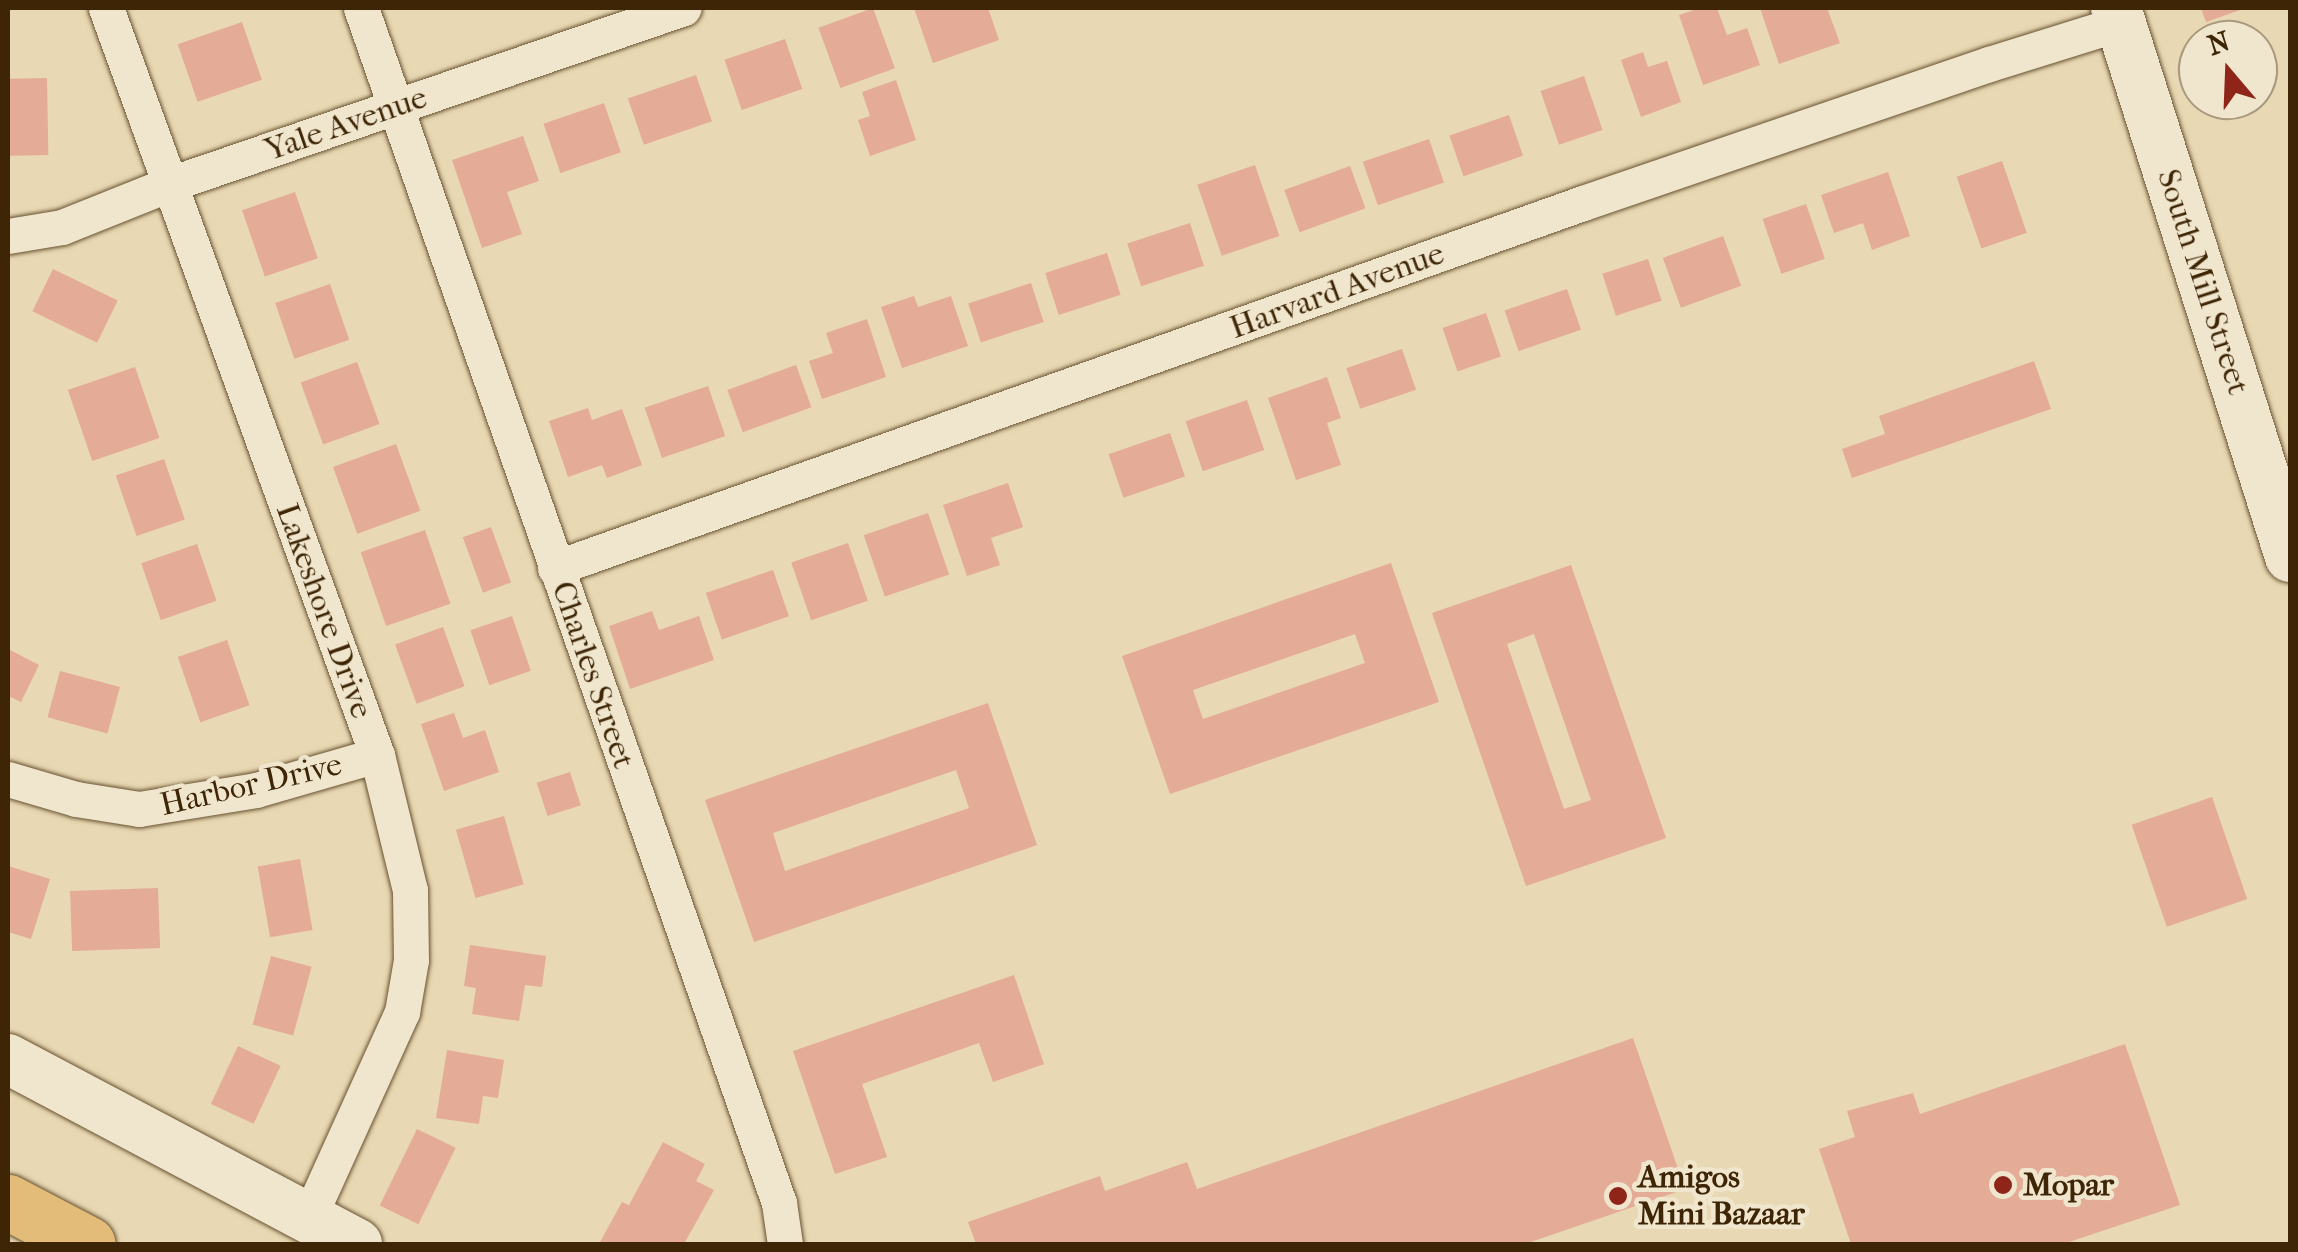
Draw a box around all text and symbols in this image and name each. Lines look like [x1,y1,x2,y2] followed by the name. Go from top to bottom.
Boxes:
[2178,20,2278,120] north arrow
[2203,24,2234,62] text: N
[260,78,432,170] street label: Yale Avenue
[2149,165,2257,399] street label: South Mill Street
[1225,234,1449,348] street label: Harvard Avenue
[267,498,381,724] street label: Lakeshore Drive
[543,576,643,774] street label: Charles Street
[156,745,346,825] street label: Harbor Drive
[1638,1159,1805,1234] place label: Amigos Mini Bazaar
[2023,1166,2114,1204] place label: Mopar
[1992,1174,2014,1196] marker: Mopar
[1607,1185,1629,1207] marker: Amigos Mini Bazaar

